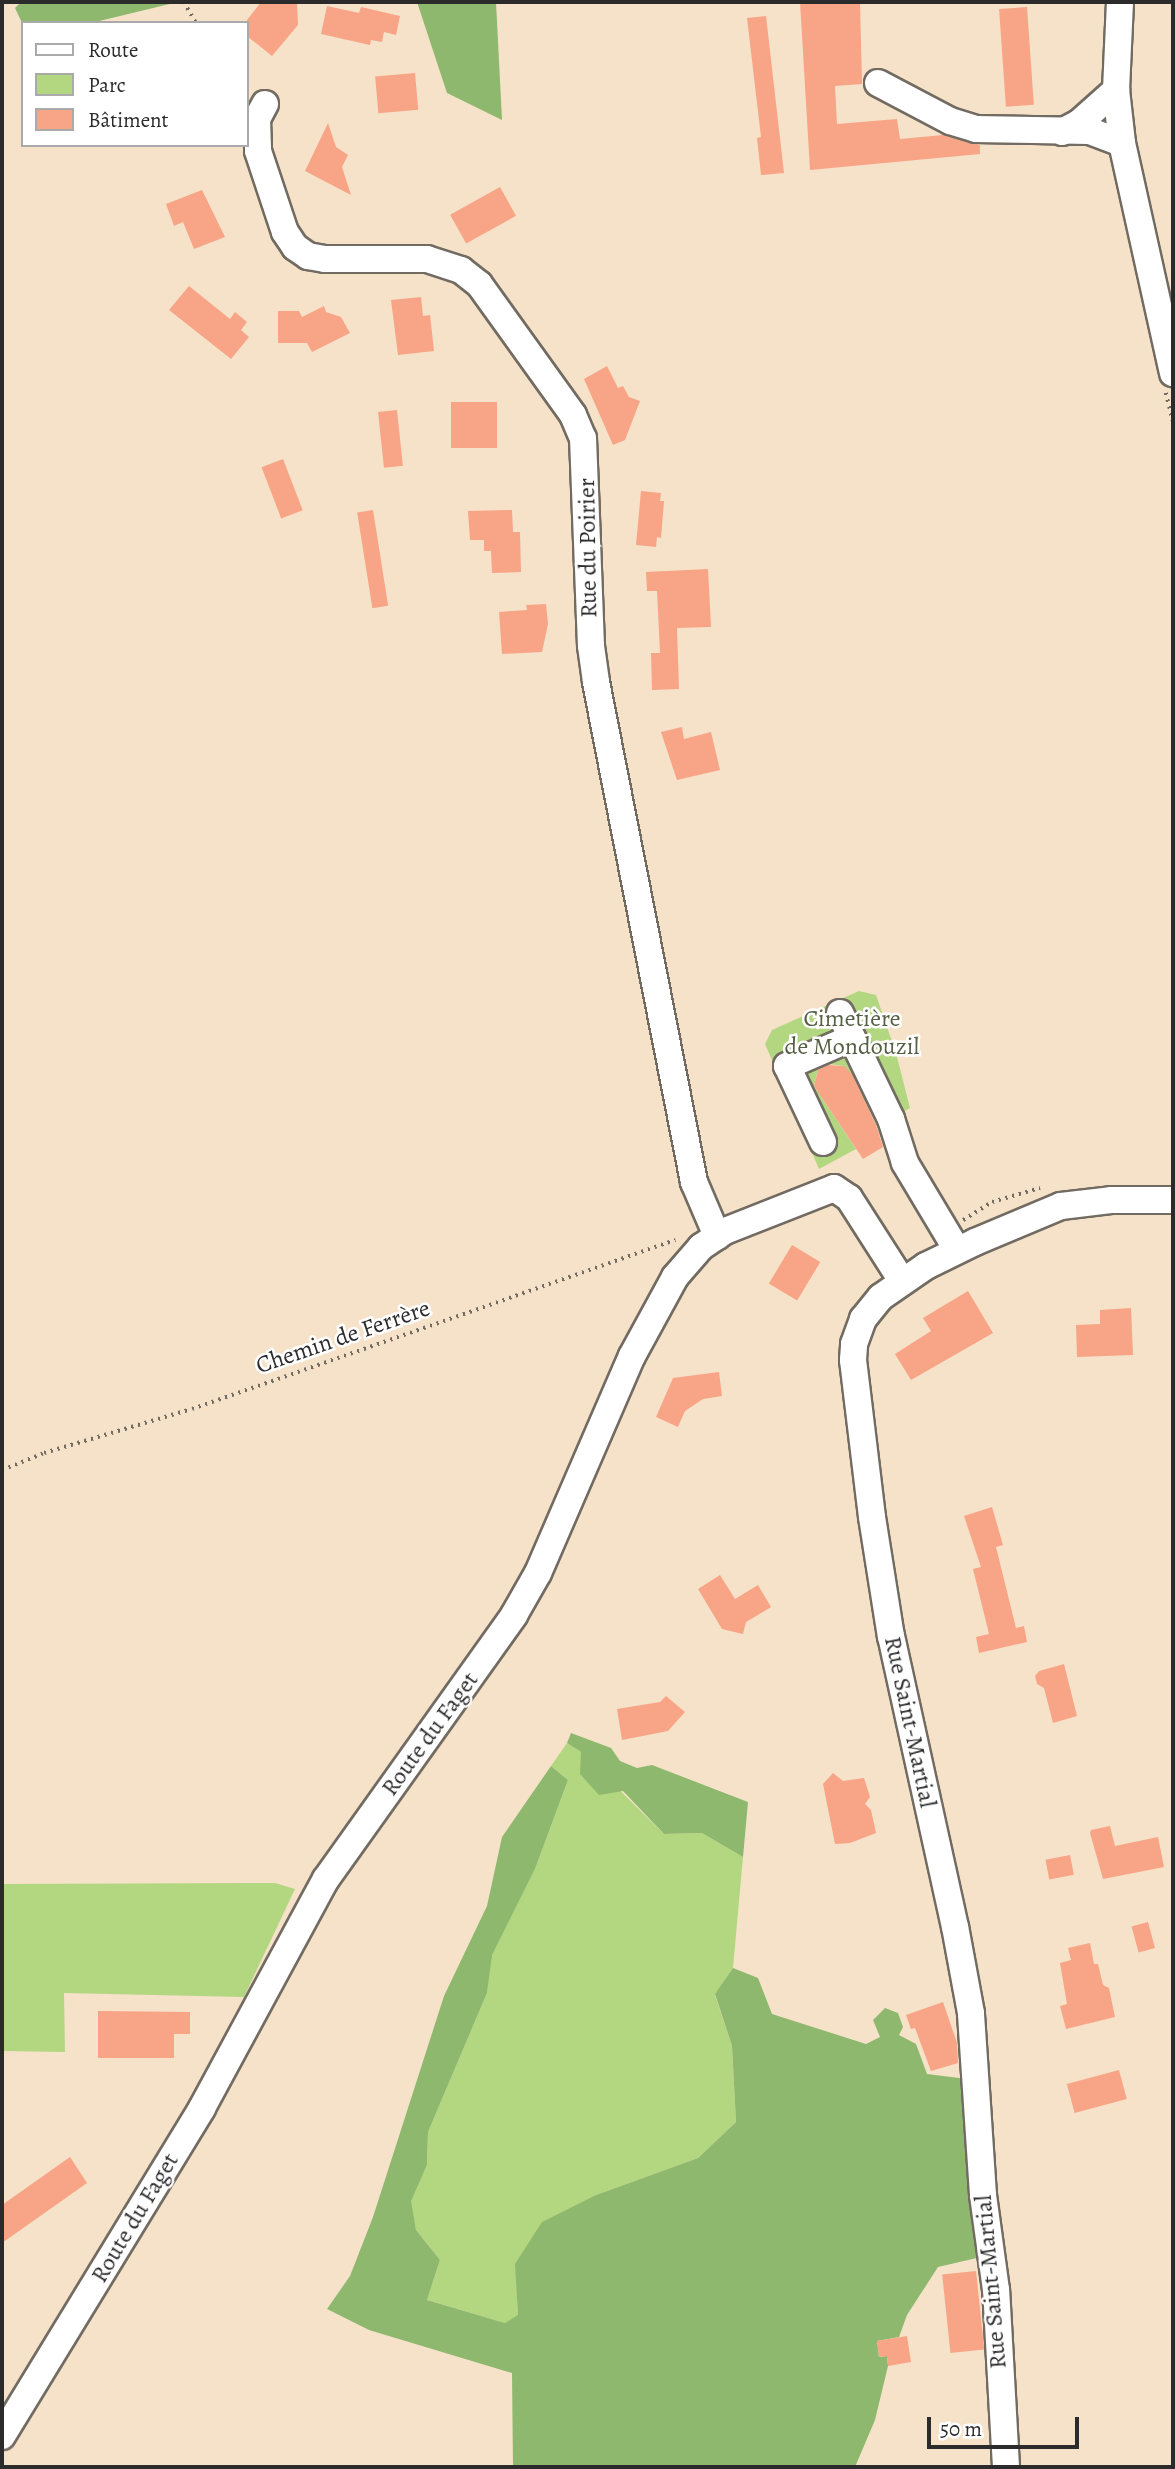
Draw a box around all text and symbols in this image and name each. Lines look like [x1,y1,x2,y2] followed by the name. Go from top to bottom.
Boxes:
[21,21,248,147] legend
[88,36,138,64] text: Route
[88,71,126,99] text: Parc
[88,106,169,134] text: Bâtiment
[572,478,604,618] street label: Rue du Poirier
[785,1005,919,1061] park label: Cimetière de Mondouzil
[252,1294,434,1380] street label: Chemin de Ferrère
[878,1634,942,1810] street label: Rue Saint-Martial
[375,1666,485,1802] street label: Route du Faget
[85,2148,185,2288] street label: Route du Faget
[969,2194,1013,2370] street label: Rue Saint-Martial
[930,2402,1082,2446] scale bar
[940,2415,982,2443] text: 50 m

